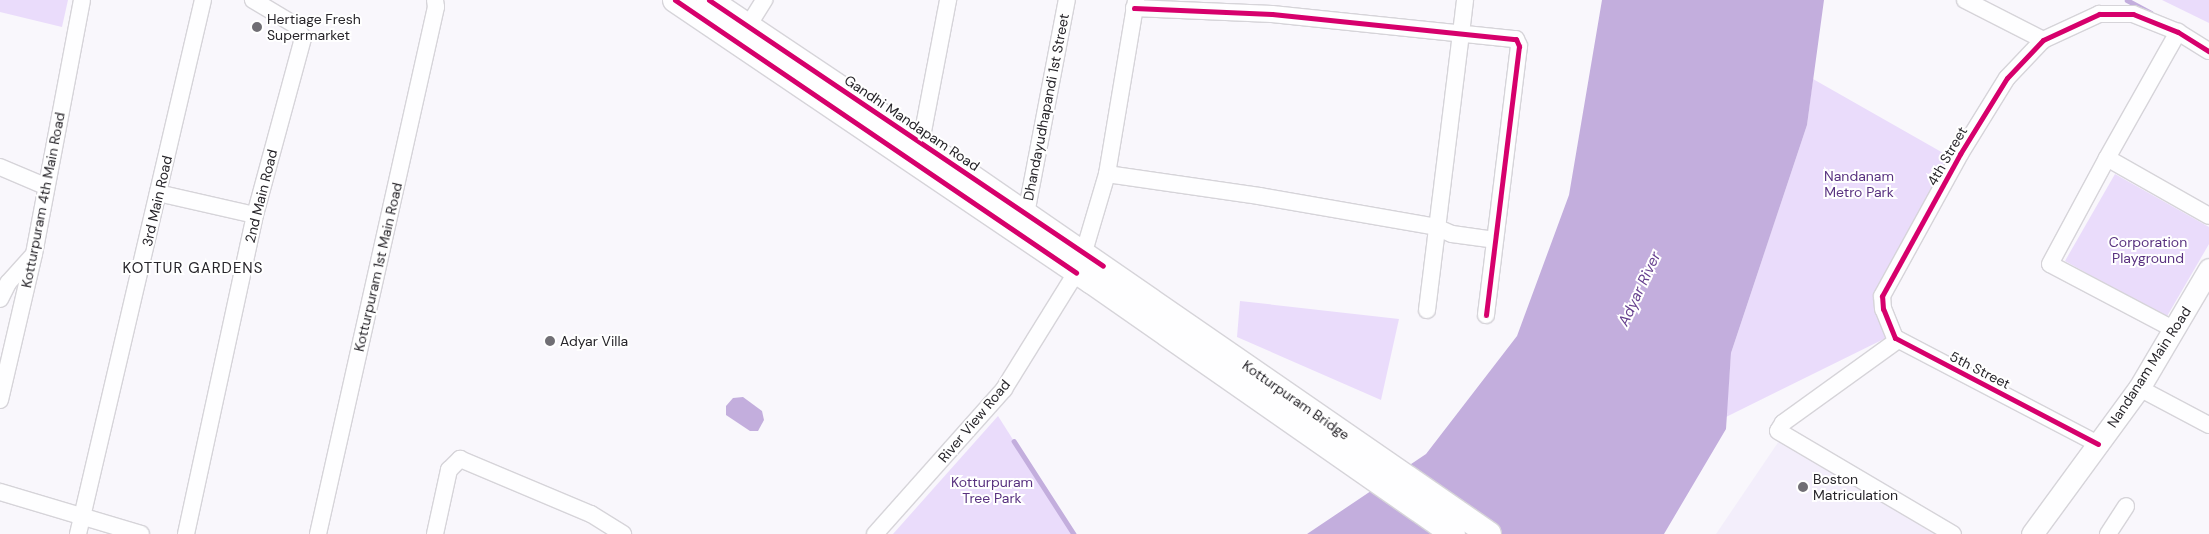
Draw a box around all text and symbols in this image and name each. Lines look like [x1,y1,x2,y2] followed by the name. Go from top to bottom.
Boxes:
[267,11,361,44] place label: Hertiage Fresh Supermarket
[1020,12,1072,202] street label: Dhandayudhapandi 1st Street
[251,21,263,33] marker: Hertiage Fresh Supermarket
[841,72,983,174] street label: Gandhi Mandapam Road
[18,111,68,289] street label: Kotturpuram 4th Main Road
[1923,123,1971,189] street label: 4th Street
[241,148,281,244] street label: 2nd Main Road
[138,154,176,248] street label: 3rd Main Road
[1824,168,1894,200] park label: Nandanam Metro Park
[350,181,406,353] street label: Kotturpuram 1st Main Road
[2109,234,2187,266] park label: Corporation Playground
[1615,249,1665,329] water label: Adyar River
[121,260,265,278] district label: KOTTUR GARDENS
[2104,303,2194,431] street label: Nandanam Main Road
[560,333,628,349] place label: Adyar Villa
[544,335,556,347] marker: Adyar Villa
[1947,348,2013,392] street label: 5th Street
[1239,357,1353,443] street label: Kotturpuram Bridge
[934,376,1014,466] street label: River View Road
[1813,471,1898,504] place label: Boston Matriculation
[951,474,1033,507] park label: Kotturpuram Tree Park
[1797,481,1809,493] marker: Boston Matriculation

